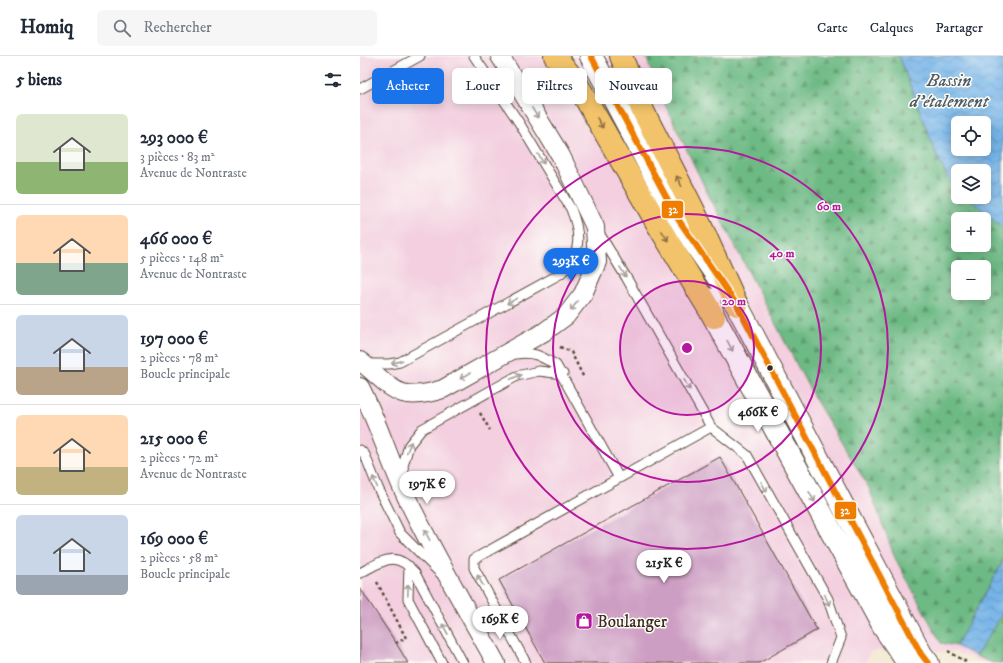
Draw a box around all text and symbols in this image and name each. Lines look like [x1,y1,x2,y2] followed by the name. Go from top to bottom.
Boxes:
[97,10,377,46] search box
[20,16,73,39] text: Homiq
[111,17,133,39] icon: search
[143,18,212,37] text: Rechercher
[817,19,848,37] text: Carte
[870,19,913,37] text: Calques
[935,19,983,37] text: Partager
[372,68,444,104] chip: Acheter
[452,68,514,104] chip: Louer
[522,68,587,104] chip: Filtres
[595,68,672,104] chip: Nouveau
[16,69,62,91] text: 5 biens
[322,69,344,91] icon: filters
[909,70,990,113] water label: Bassin d'étalement
[531,107,539,119] one-way arrow
[951,116,991,300] map controls
[951,116,991,156] button: locate
[597,117,605,129] one-way arrow
[140,127,208,149] text: 293 000 €
[48,130,96,178] icon: home
[140,149,215,165] text: 3 pièces · 83 m²
[538,153,546,165] one-way arrow
[951,164,991,204] button: layers
[140,165,247,181] text: Avenue de Nontraste
[675,175,682,187] one-way arrow
[817,199,841,214] text: 60 m
[661,200,684,219] line badge: 32
[668,203,678,217] text: 32
[951,212,991,252] button: +
[140,228,212,250] text: 466 000 €
[661,230,669,242] one-way arrow
[48,231,96,279] icon: home
[769,246,794,261] text: 40 m
[538,248,604,282] pin: 293K €
[140,250,224,266] text: 5 pièces · 148 m²
[552,253,590,269] text: 293K €
[951,260,991,300] button: −
[140,266,247,282] text: Avenue de Nontraste
[619,266,627,278] one-way arrow
[722,294,746,309] text: 20 m
[506,298,518,305] one-way arrow
[570,300,578,311] one-way arrow
[140,328,208,350] text: 197 000 €
[48,331,96,379] icon: home
[727,340,734,352] one-way arrow
[680,341,694,355] centre of rings
[140,350,218,366] text: 2 pièces · 78 m²
[391,359,404,366] one-way arrow
[765,363,775,373] unlabelled marker
[140,366,230,382] text: Boucle principale
[459,372,471,380] one-way arrow
[510,373,522,381] one-way arrow
[684,379,692,391] one-way arrow
[725,399,791,433] pin: 466K €
[738,404,778,420] text: 466K €
[140,428,208,450] text: 215 000 €
[48,431,96,479] icon: home
[406,441,414,453] one-way arrow
[140,450,218,466] text: 2 pièces · 72 m²
[140,466,247,482] text: Avenue de Nontraste
[394,471,460,505] pin: 197K €
[371,476,378,488] one-way arrow
[408,476,446,492] text: 197K €
[761,480,769,492] one-way arrow
[809,491,816,503] one-way arrow
[834,501,857,520] line badge: 32
[840,504,850,518] text: 32
[140,528,208,550] text: 169 000 €
[422,530,430,542] one-way arrow
[48,531,96,579] icon: home
[140,550,218,566] text: 2 pièces · 58 m²
[631,550,697,584] pin: 215K €
[645,555,683,571] text: 215K €
[140,566,230,582] text: Boucle principale
[476,574,483,586] one-way arrow
[404,584,412,597] one-way arrow
[824,594,831,606] one-way arrow
[467,606,533,640] pin: 169K €
[481,611,519,627] text: 169K €
[574,611,594,631] shop icon: Boulanger
[597,611,668,633] place label: Boulanger
[441,623,449,635] one-way arrow

